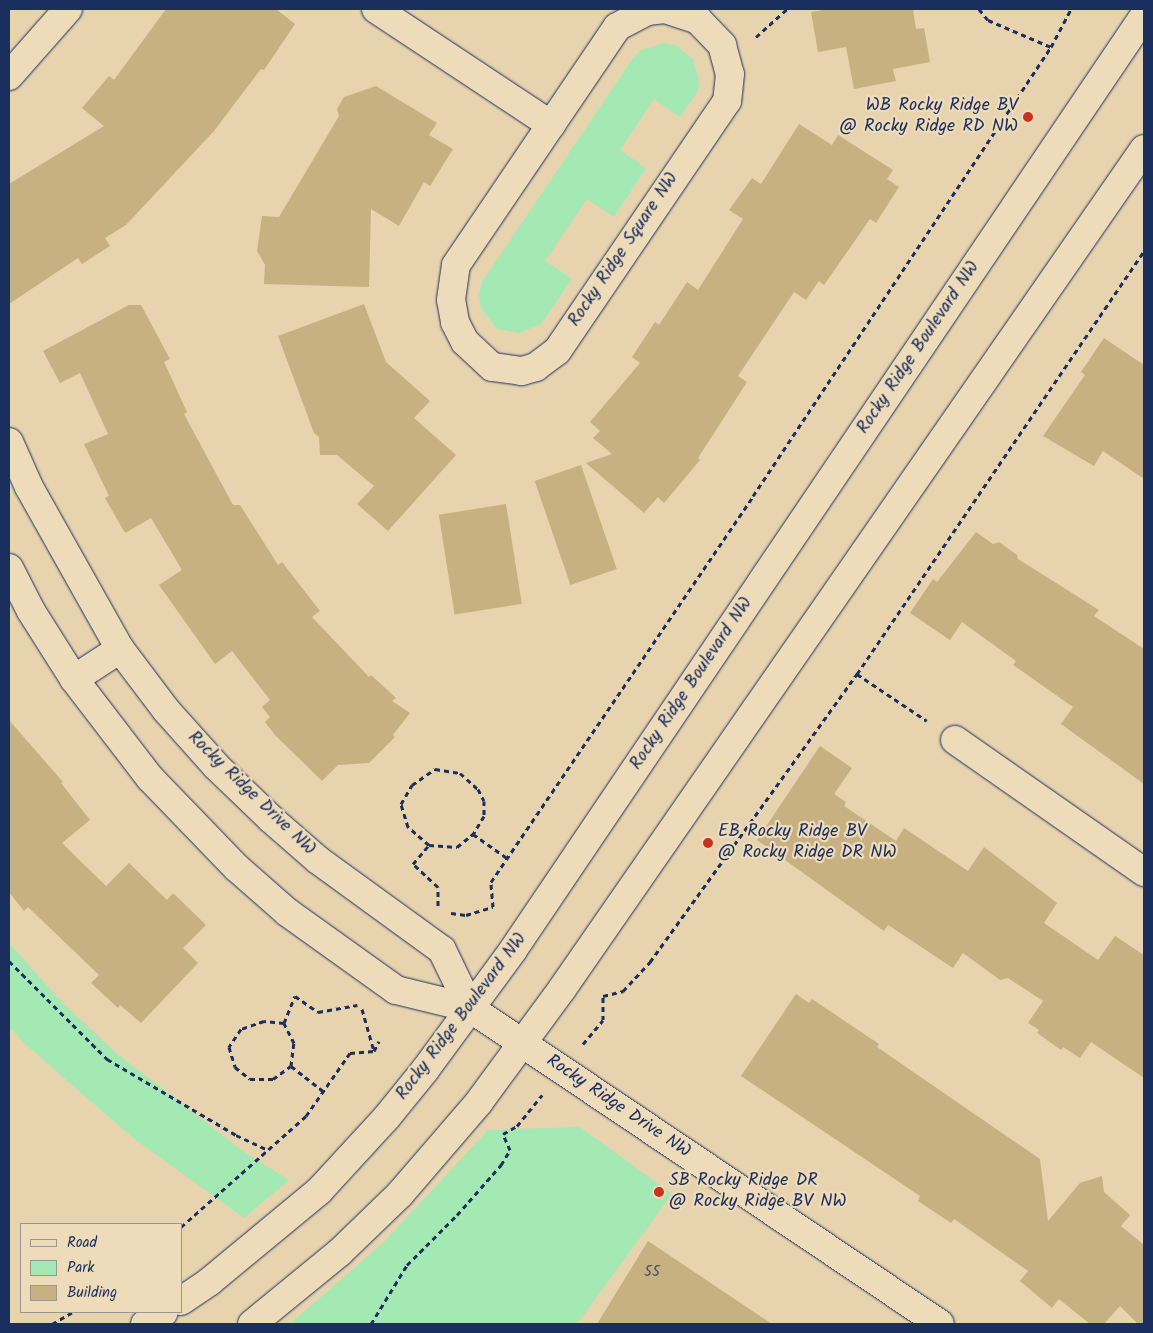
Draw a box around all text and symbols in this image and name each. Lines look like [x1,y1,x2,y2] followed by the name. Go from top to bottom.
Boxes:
[839,96,1018,138] place label: WB Rocky Ridge BV @ Rocky Ridge RD NW
[1022,111,1034,123] marker: WB Rocky Ridge BV @ Rocky Ridge RD NW
[564,169,684,331] street label: Rocky Ridge Square NW
[853,258,985,438] street label: Rocky Ridge Boulevard NW
[626,594,758,774] street label: Rocky Ridge Boulevard NW
[183,727,319,861] street label: Rocky Ridge Drive NW
[718,822,897,864] place label: EB Rocky Ridge BV @ Rocky Ridge DR NW
[702,837,714,849] marker: EB Rocky Ridge BV @ Rocky Ridge DR NW
[392,929,532,1105] street label: Rocky Ridge Boulevard NW
[542,1051,694,1163] street label: Rocky Ridge Drive NW
[669,1171,847,1214] place label: SB Rocky Ridge DR @ Rocky Ridge BV NW
[653,1186,665,1198] marker: SB Rocky Ridge DR @ Rocky Ridge BV NW
[20,1223,182,1313] legend
[67,1231,97,1255] text: Road
[67,1256,94,1280] text: Park
[644,1264,660,1282] house number: 55
[67,1281,117,1305] text: Building

